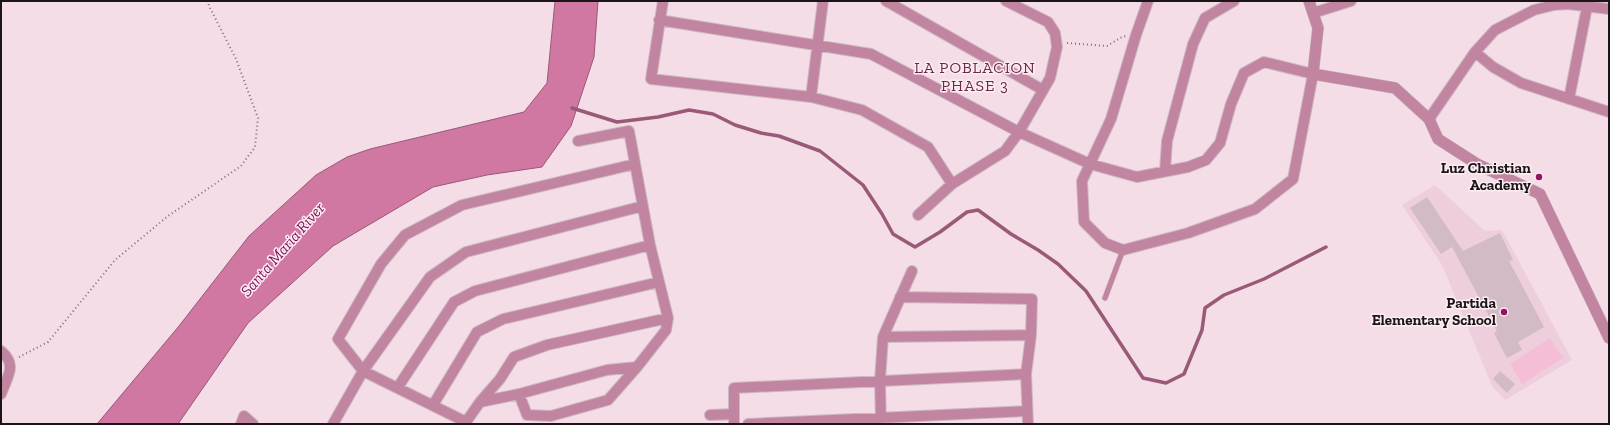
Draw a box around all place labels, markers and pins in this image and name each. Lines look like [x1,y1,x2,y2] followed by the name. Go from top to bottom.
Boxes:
[1441,159,1531,194] place label: Luz Christian Academy
[1534,172,1544,182] marker: Luz Christian Academy
[1372,294,1496,329] place label: Partida Elementary School
[1499,307,1509,317] marker: Partida Elementary School

